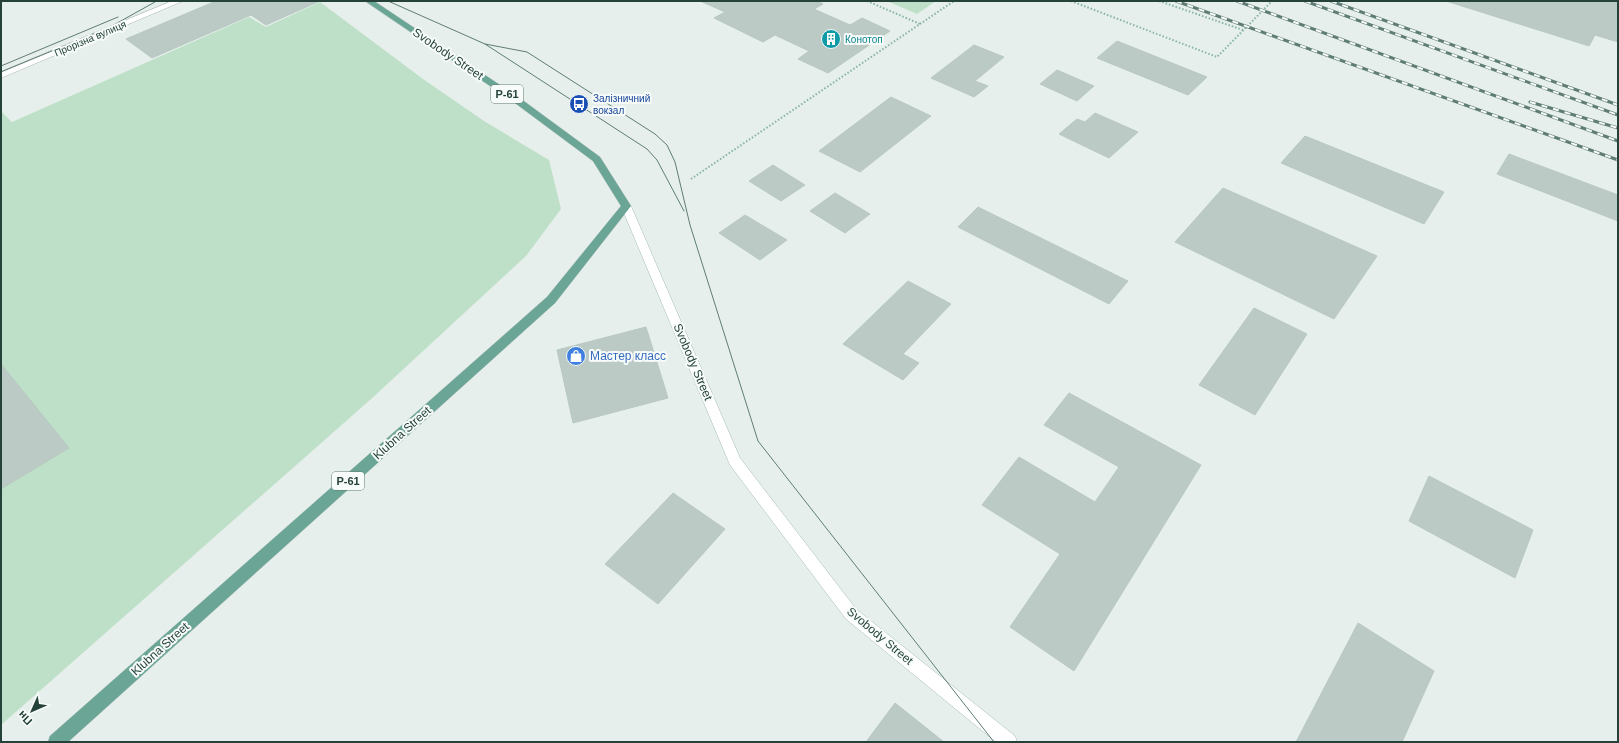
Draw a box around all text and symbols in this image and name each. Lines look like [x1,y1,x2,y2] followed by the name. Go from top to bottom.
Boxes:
[53,18,128,59] street label: Прорізна вулиця
[410,25,486,83] street label: Svobody Street
[820,28,842,50] building icon: Конотоп
[845,34,883,45] place label: Конотоп
[491,85,523,103] road number: Р-61
[568,93,590,115] bus stop icon: Залізничний вокзал
[593,93,650,116] place label: Залізничний вокзал
[671,321,716,403] street label: Svobody Street
[565,345,587,367] shop icon: Мастер класс
[590,349,666,363] place label: Мастер класс
[370,403,434,463] street label: Klubna Street
[332,472,364,490] road number: Р-61
[844,604,916,668] street label: Svobody Street
[128,619,192,679] street label: Klubna Street
[12,691,52,731] north arrow
[16,709,34,727] text: Пн

